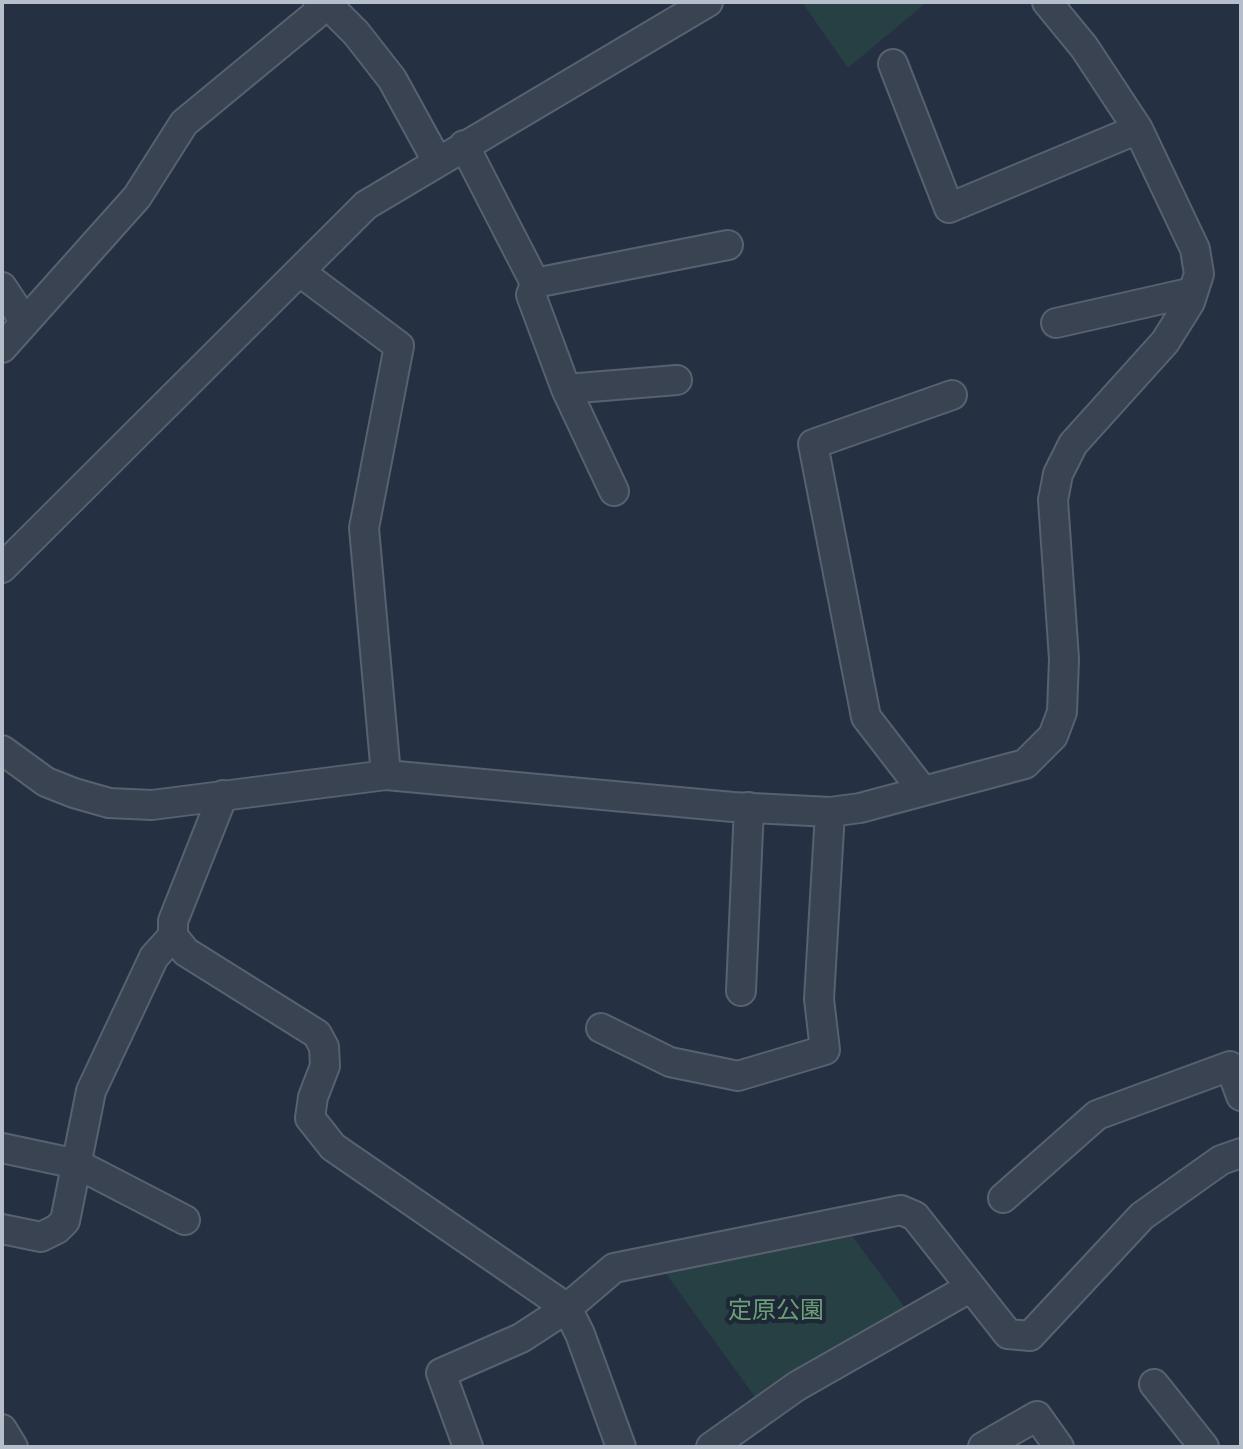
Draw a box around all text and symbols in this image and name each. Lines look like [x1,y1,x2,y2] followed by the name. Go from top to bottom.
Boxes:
[728,1296,824,1324] park label: 定原公園

